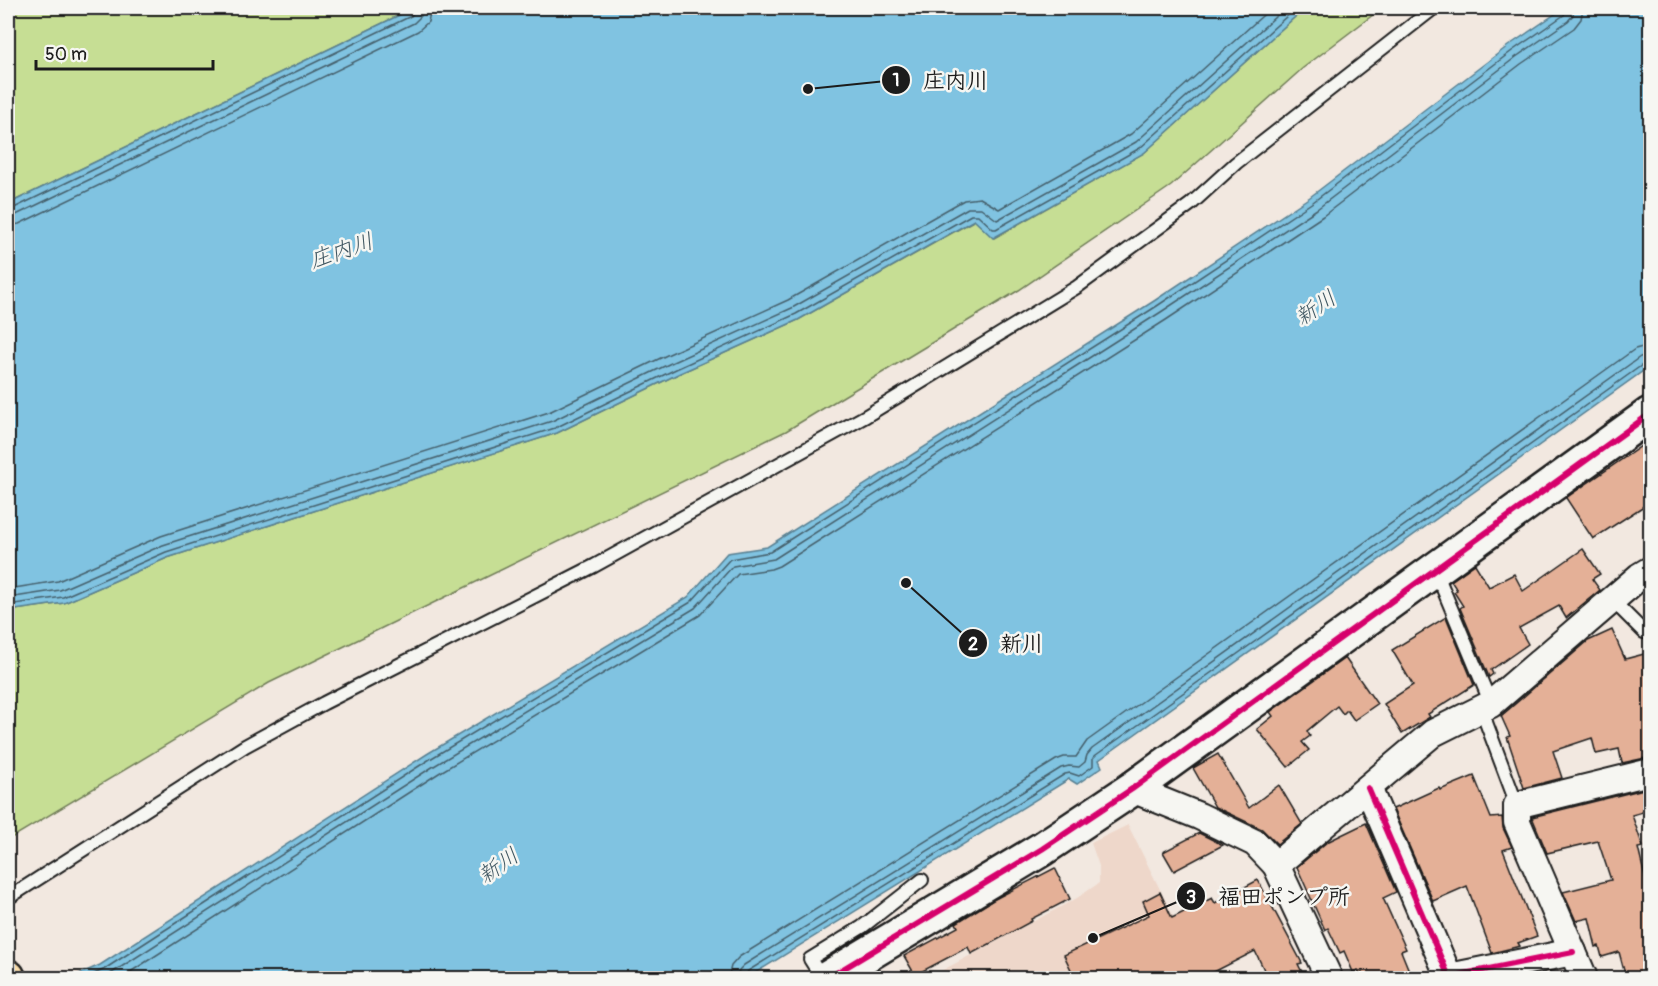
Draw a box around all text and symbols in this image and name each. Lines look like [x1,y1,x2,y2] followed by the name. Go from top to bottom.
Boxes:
[36,33,213,71] scale bar
[45,43,87,66] text: 50 m
[881,60,1001,100] callout: 庄内川
[923,67,989,95] text: 庄内川
[892,69,900,92] text: 1
[306,227,377,275] water label: 庄内川
[1289,284,1342,332] water label: 新川
[958,623,1056,663] callout: 新川
[1000,630,1044,658] text: 新川
[968,633,978,656] text: 2
[473,842,525,890] water label: 新川
[1176,876,1362,916] callout: 福田ポンプ所
[1218,883,1350,911] text: 福田ポンプ所
[1186,886,1196,909] text: 3

